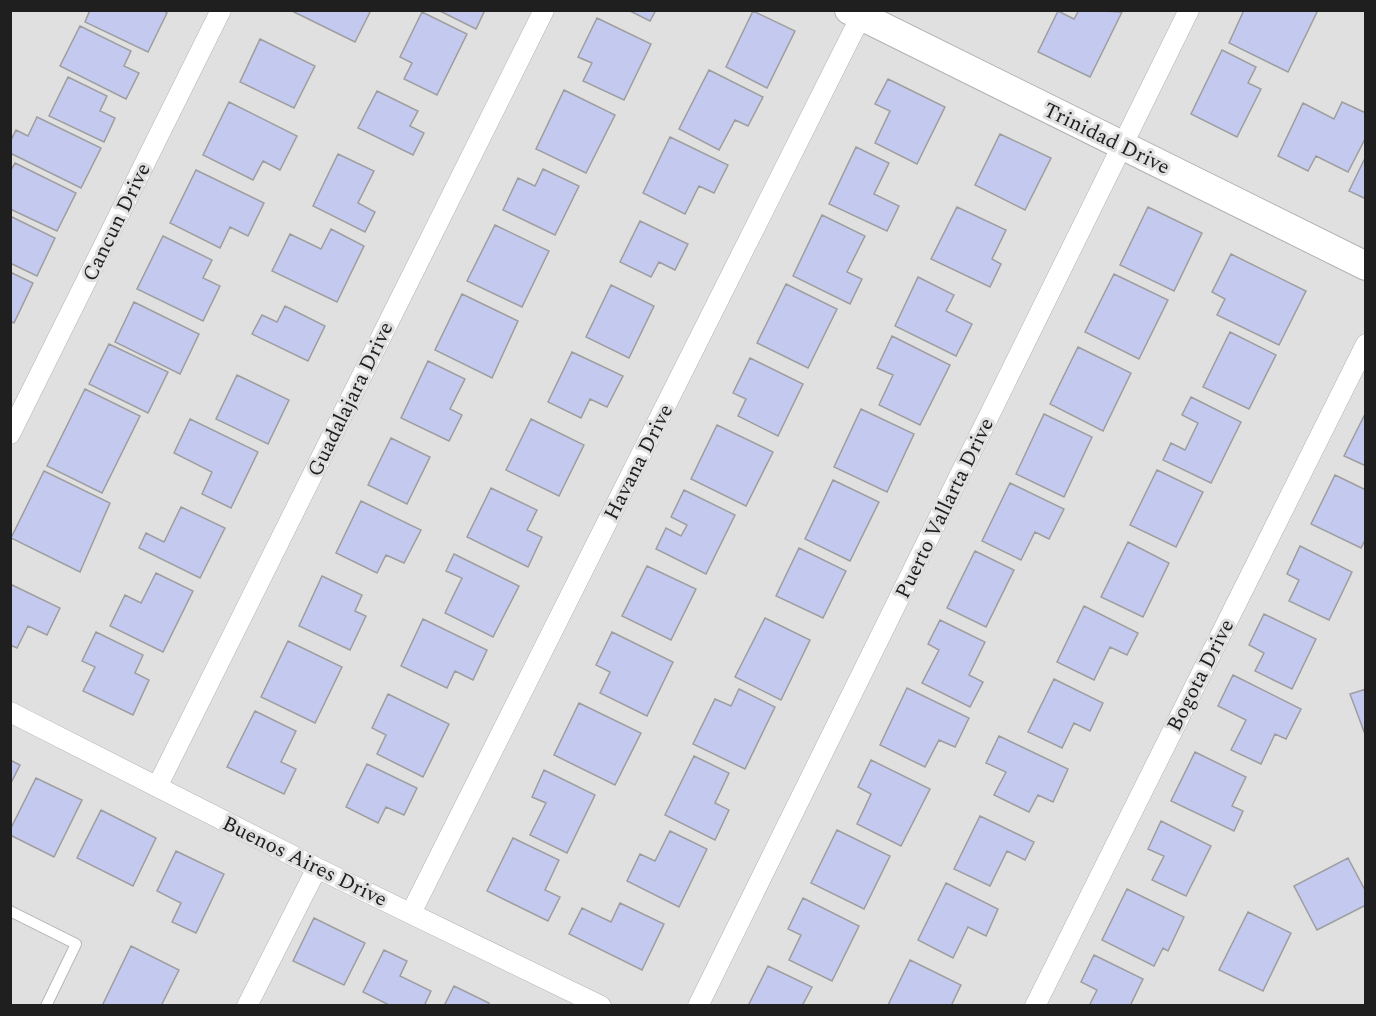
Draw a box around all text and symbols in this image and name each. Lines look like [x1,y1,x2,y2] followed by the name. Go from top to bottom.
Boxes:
[1038,94,1175,183] street label: Trinidad Drive
[74,158,159,287] street label: Cancun Drive
[299,317,402,482] street label: Guadalajara Drive
[596,399,682,526] street label: Havana Drive
[887,413,1003,604] street label: Puerto Vallarta Drive
[1159,614,1243,737] street label: Bogota Drive
[217,808,393,916] street label: Buenos Aires Drive

